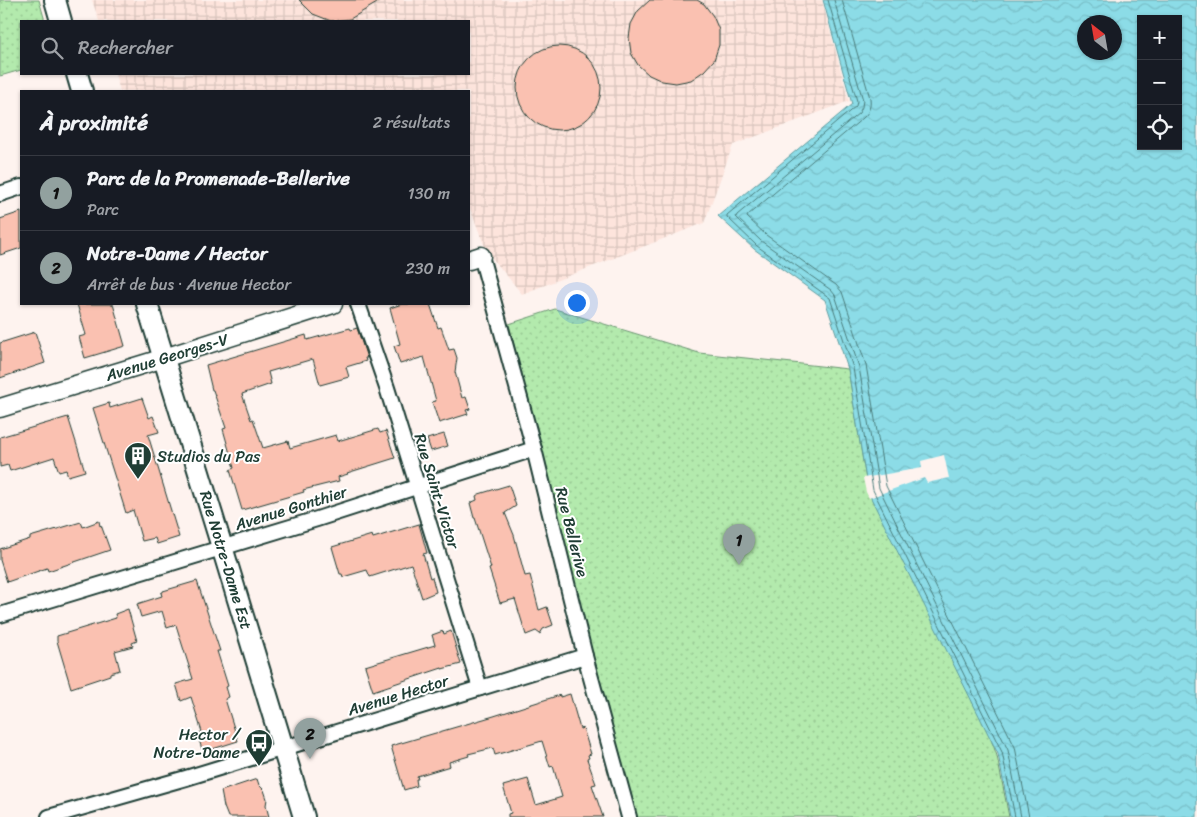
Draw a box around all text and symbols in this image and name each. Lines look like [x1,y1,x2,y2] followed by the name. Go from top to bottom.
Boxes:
[1077,15,1122,60] north arrow
[1137,15,1182,150] map controls
[1137,15,1182,60] button: +
[20,20,470,75] search box
[78,31,173,64] text: Rechercher
[38,34,66,62] icon: search
[1137,60,1182,105] button: −
[40,104,148,142] text: À proximité
[1137,105,1182,150] button: locate
[373,108,450,137] text: 2 résultats
[87,162,350,195] text: Parc de la Promenade-Bellerive
[53,179,59,208] text: 1
[408,179,450,208] text: 130 m
[87,195,119,224] text: Parc
[87,237,268,270] text: Notre-Dame / Hector
[51,254,61,283] text: 2
[405,254,450,283] text: 230 m
[87,270,291,299] text: Arrêt de bus · Avenue Hector
[564,290,590,316] your location
[101,324,233,390] street label: Avenue Georges-V
[406,430,469,554] street label: Rue Saint-Victor
[123,441,153,480] building icon: Studios du Pas
[157,442,261,471] place label: Studios du Pas
[230,477,352,539] street label: Avenue Gonthier
[547,484,597,580] street label: Rue Bellerive
[191,487,261,633] street label: Rue Notre-Dame Est
[723,524,755,565] pin: 1
[343,665,454,724] street label: Avenue Hector
[294,718,326,759] pin: 2
[153,720,242,767] place label: Hector / Notre-Dame
[244,728,274,767] bus stop icon: Hector / Notre-Dame

